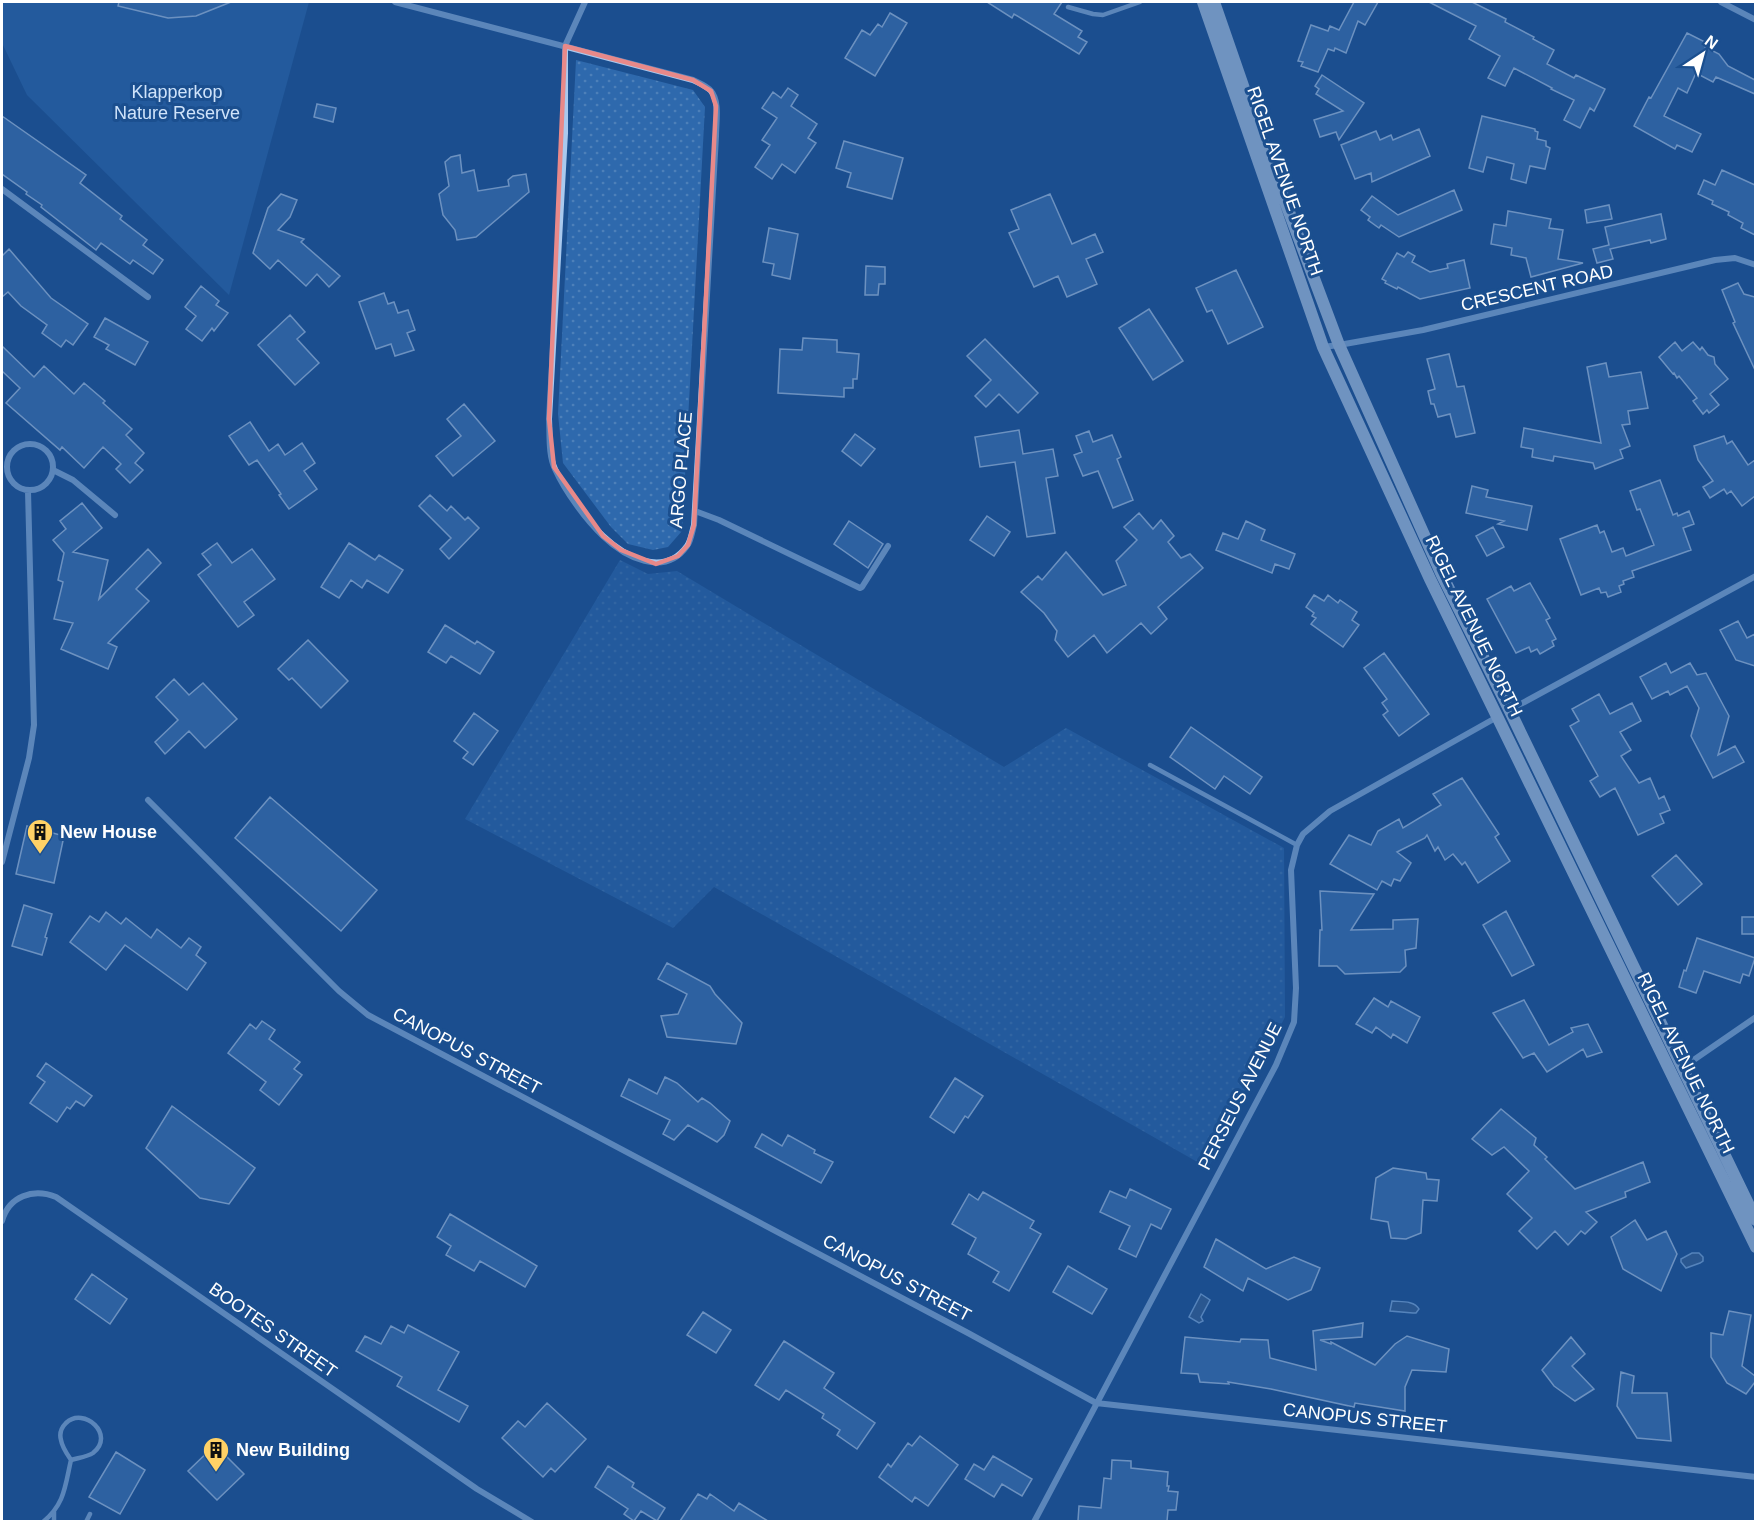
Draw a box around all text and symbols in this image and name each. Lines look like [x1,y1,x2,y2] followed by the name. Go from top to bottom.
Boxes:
[1673,24,1733,84] north arrow
[1702,32,1721,53] text: N
[114,82,240,123] park label: Klapperkop Nature Reserve
[1243,84,1327,278] street label: RIGEL AVENUE NORTH
[1459,261,1615,315] street label: CRESCENT ROAD
[666,411,696,529] street label: ARGO PLACE
[1421,532,1527,720] street label: RIGEL AVENUE NORTH
[25,817,55,855] building icon: New House
[60,822,157,842] place label: New House
[1633,969,1739,1157] street label: RIGEL AVENUE NORTH
[389,1003,545,1099] street label: CANOPUS STREET
[1194,1019,1286,1173] street label: PERSEUS AVENUE
[819,1230,975,1326] street label: CANOPUS STREET
[205,1278,341,1382] street label: BOOTES STREET
[1282,1399,1448,1437] street label: CANOPUS STREET
[201,1435,231,1473] building icon: New Building
[236,1440,350,1460] place label: New Building

